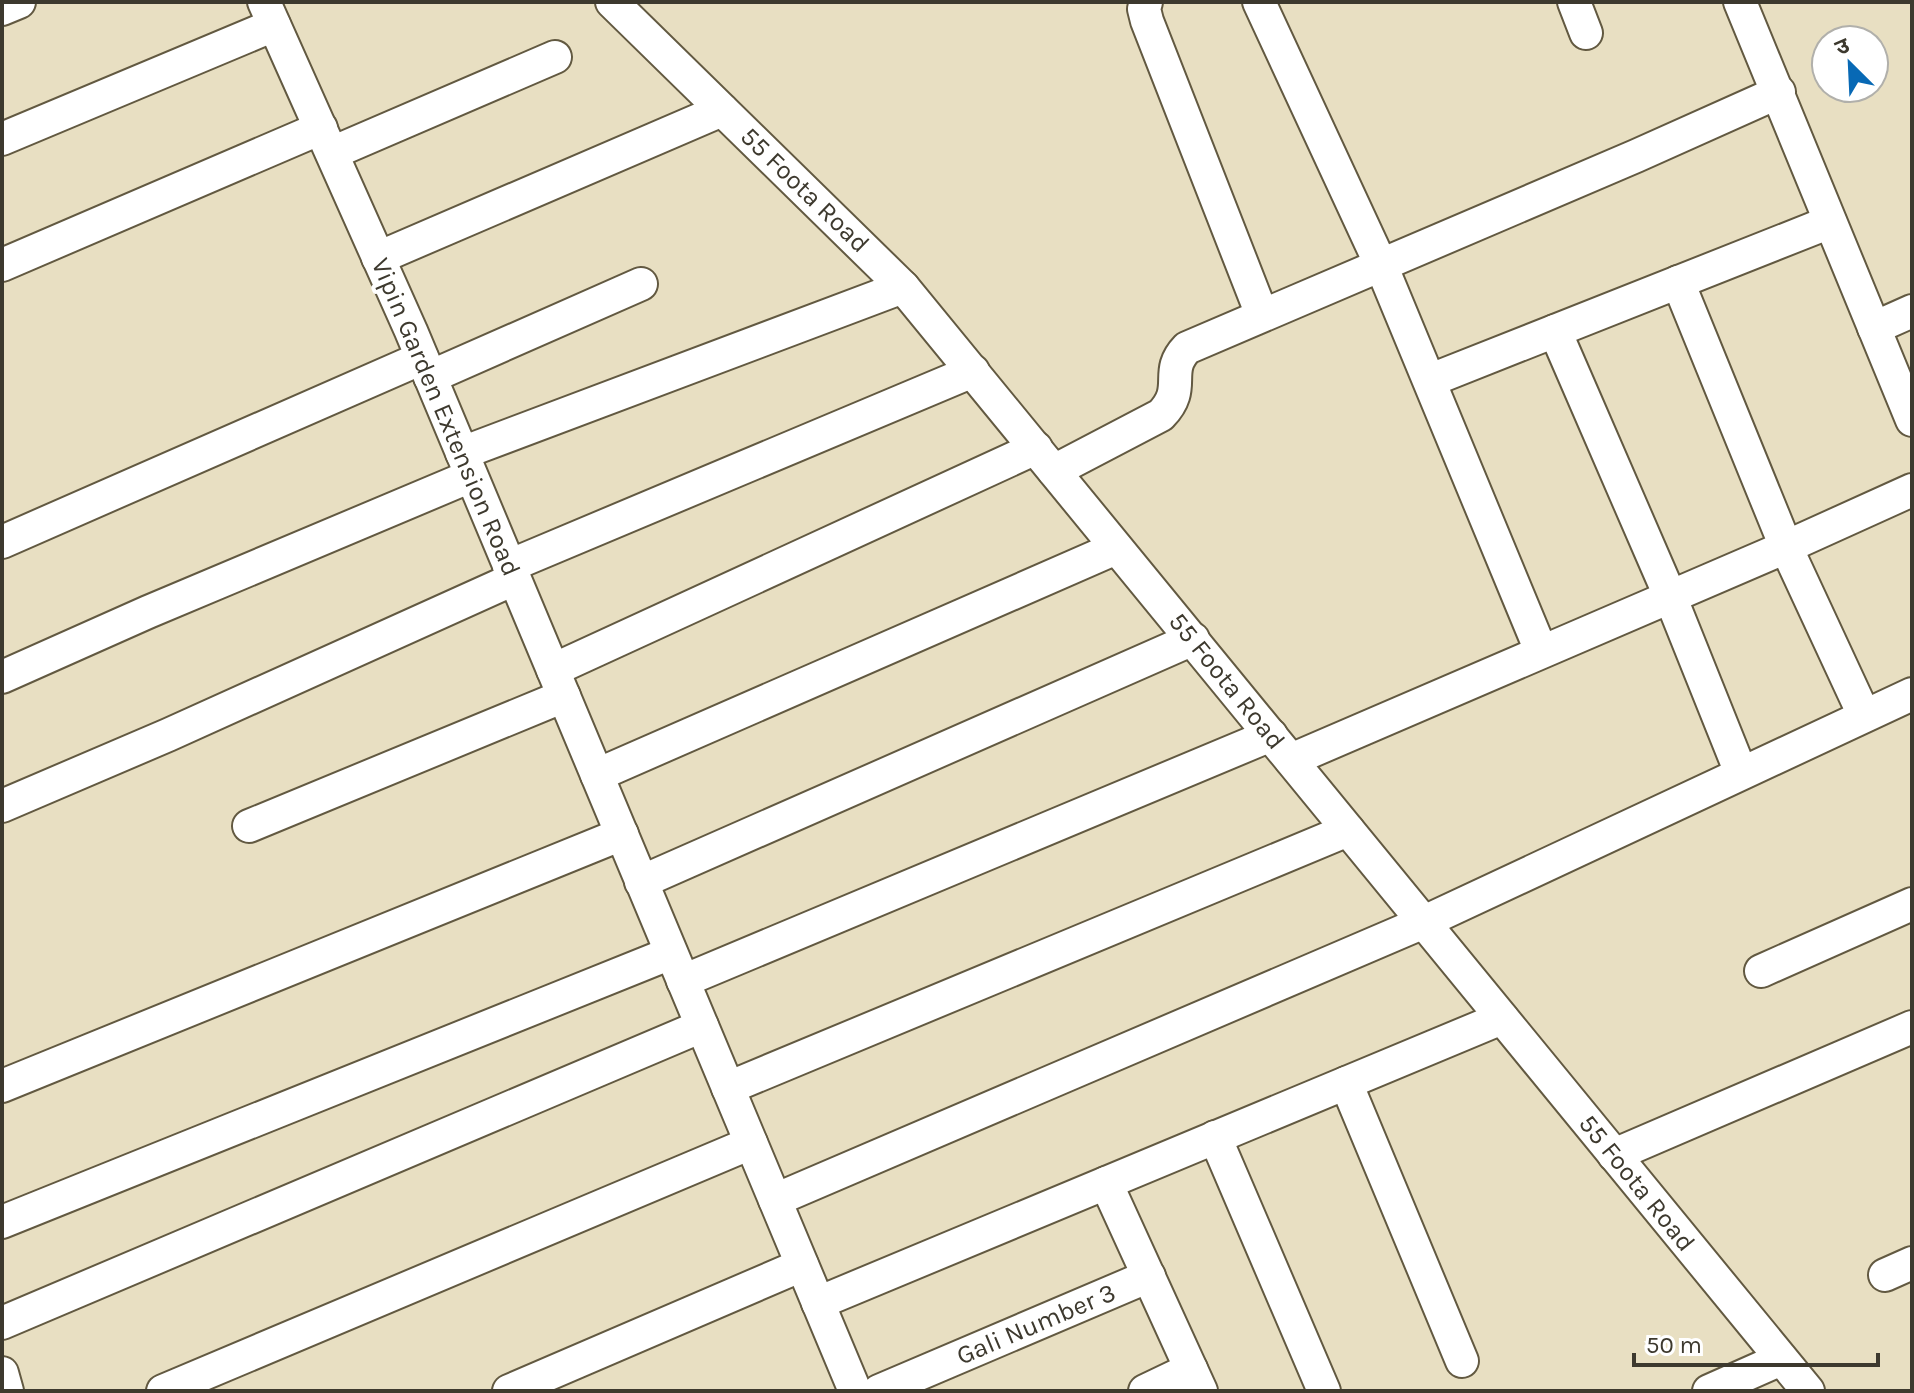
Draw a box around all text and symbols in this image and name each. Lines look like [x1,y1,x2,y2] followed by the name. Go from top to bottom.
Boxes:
[1810,24,1890,104] north arrow
[1831,32,1854,61] text: उ
[734,121,876,259] street label: 55 Foota Road
[365,253,527,581] street label: Vipin Garden Extension Road
[1162,606,1292,756] street label: 55 Foota Road
[1572,1108,1702,1258] street label: 55 Foota Road
[952,1277,1120,1371] street label: Gali Number 3
[1634,1317,1878,1367] scale bar
[1646,1331,1702,1359] text: 50 m

